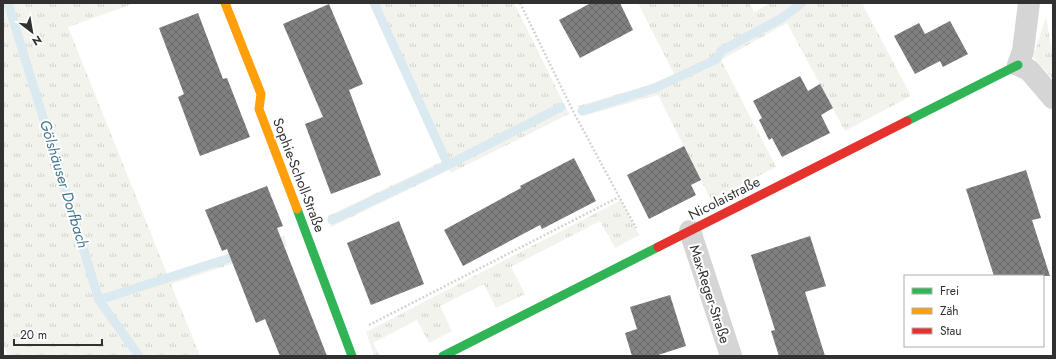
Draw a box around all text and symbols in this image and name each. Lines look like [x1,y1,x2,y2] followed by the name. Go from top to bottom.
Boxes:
[12,12,52,52] north arrow
[29,31,45,50] text: N
[268,115,330,235] street label: Sophie-Scholl-Straße
[34,117,94,251] water label: Gölshäuser Dorfbach
[685,171,763,225] street label: Nicolaistraße
[685,242,735,346] street label: Max-Reger-Straße
[904,275,1044,347] legend
[940,282,959,300] text: Frei
[940,302,959,320] text: Zäh
[14,321,102,347] scale bar
[940,322,962,340] text: Stau
[20,326,47,344] text: 20 m

